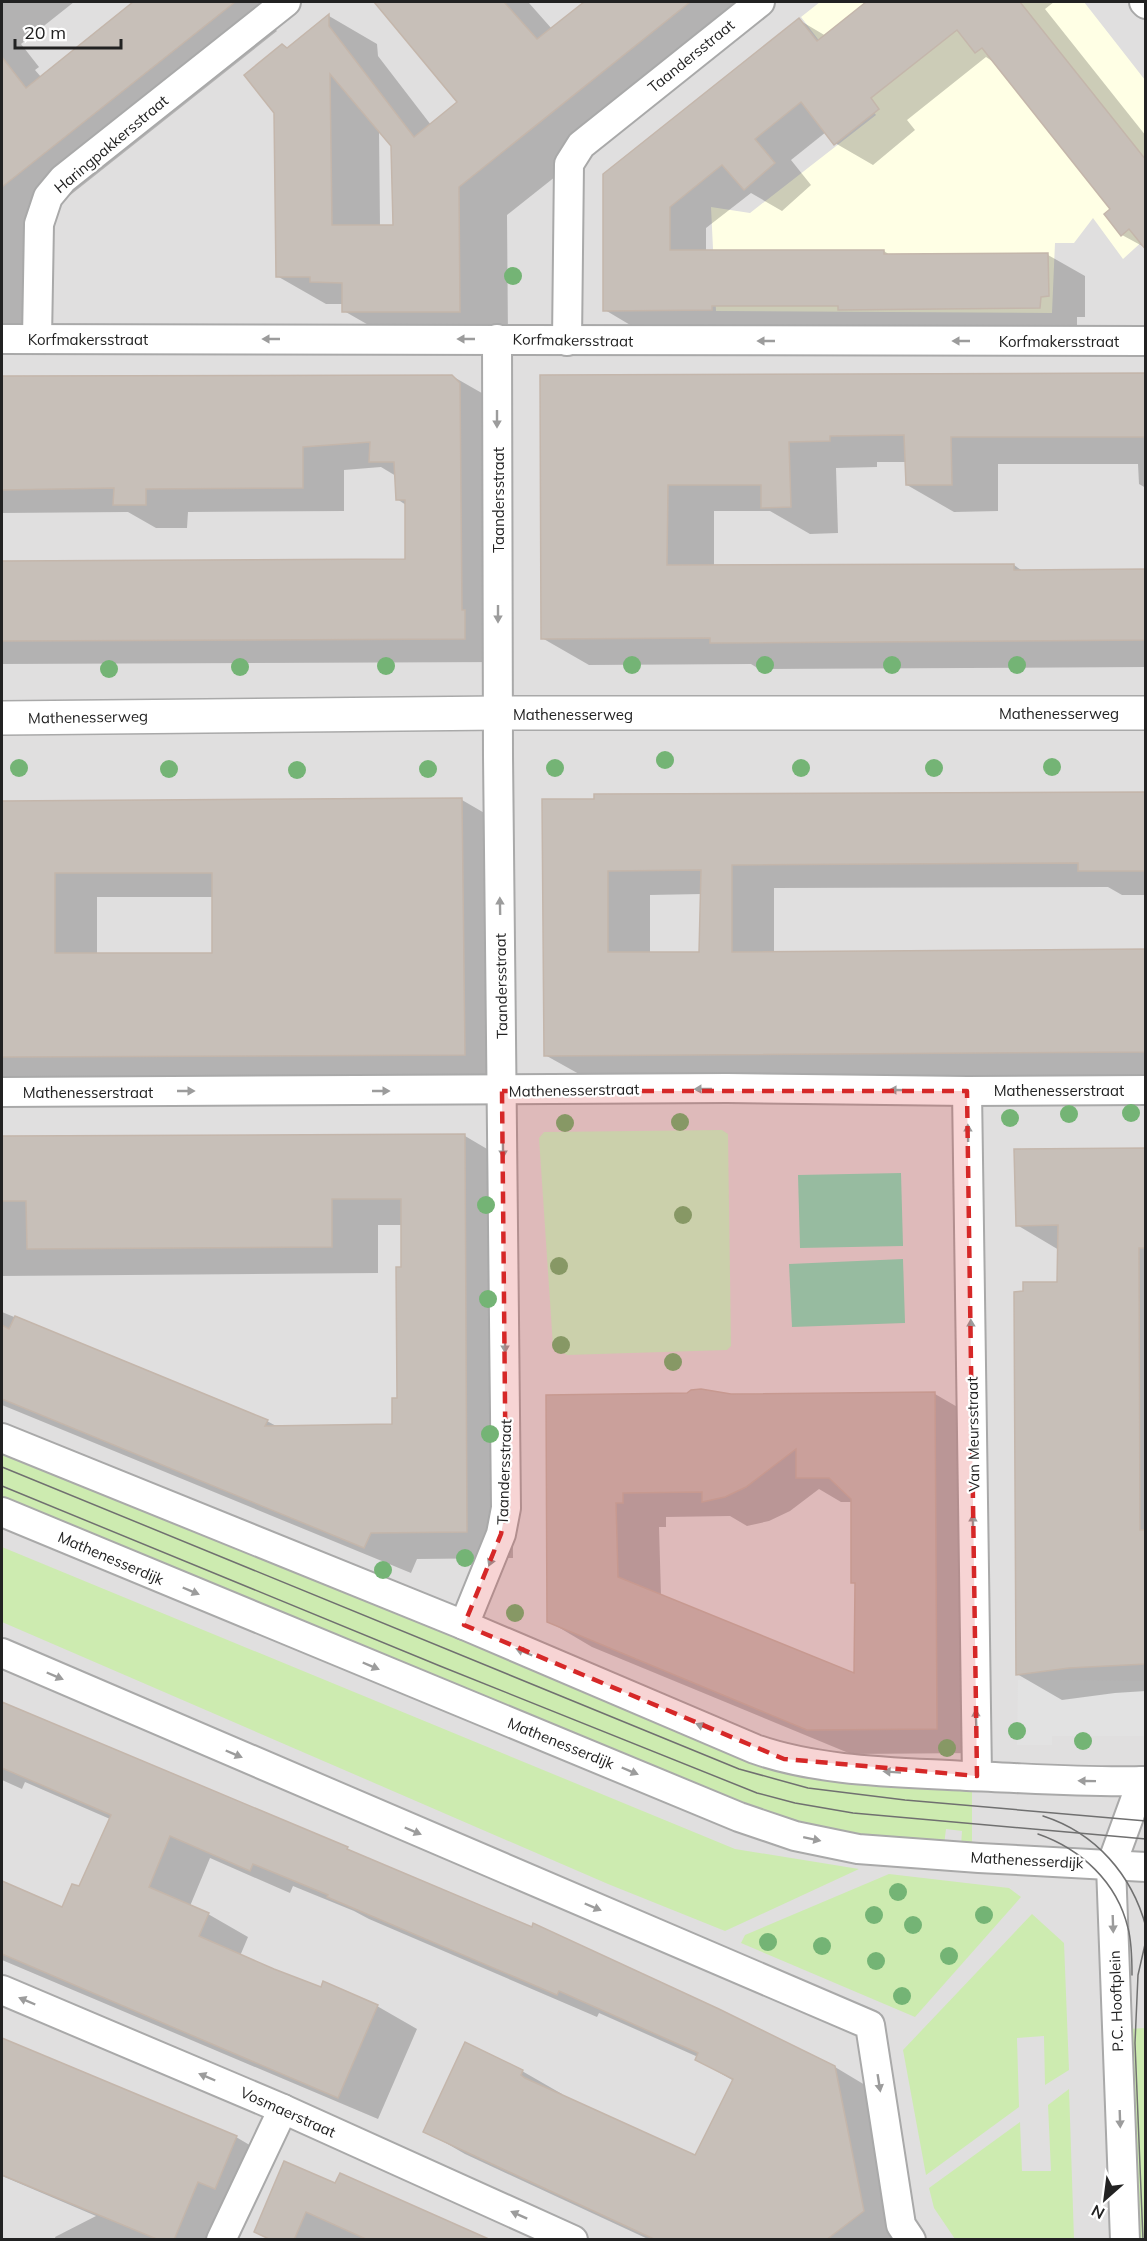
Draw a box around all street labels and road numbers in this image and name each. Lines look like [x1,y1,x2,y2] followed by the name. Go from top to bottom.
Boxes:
[644,15,738,97] street label: Taandersstraat
[50,91,172,197] street label: Haringpakkersstraat
[512,329,634,351] street label: Korfmakersstraat
[28,330,148,349] street label: Korfmakersstraat
[999,332,1119,351] street label: Korfmakersstraat
[489,447,508,553] street label: Taandersstraat
[999,704,1119,723] street label: Mathenesserweg
[513,705,633,724] street label: Mathenesserweg
[28,706,148,728] street label: Mathenesserweg
[491,933,511,1039] street label: Taandersstraat
[509,1079,639,1101] street label: Mathenesserstraat
[994,1081,1124,1100] street label: Mathenesserstraat
[23,1083,153,1102] street label: Mathenesserstraat
[962,1376,984,1492] street label: Van Meursstraat
[493,1419,515,1525] street label: Taandersstraat
[55,1527,167,1589] street label: Mathenesserdijk
[505,1713,617,1773] street label: Mathenesserdijk
[970,1848,1084,1872] street label: Mathenesserdijk
[1105,1950,1127,2052] street label: P.C. Hooftplein
[237,2082,339,2142] street label: Vosmaerstraat

